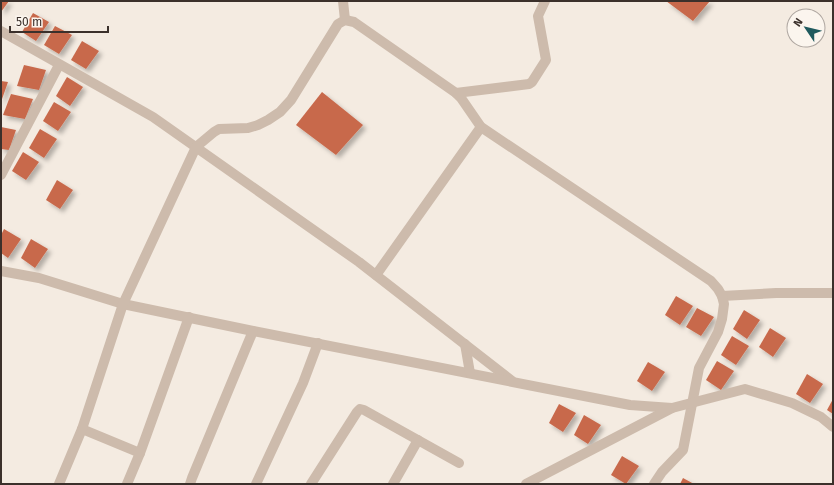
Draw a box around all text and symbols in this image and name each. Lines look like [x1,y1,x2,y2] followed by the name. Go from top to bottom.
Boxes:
[10,8,108,34] scale bar
[786,8,826,48] north arrow
[16,15,42,29] text: 50 m
[791,16,806,29] text: N

